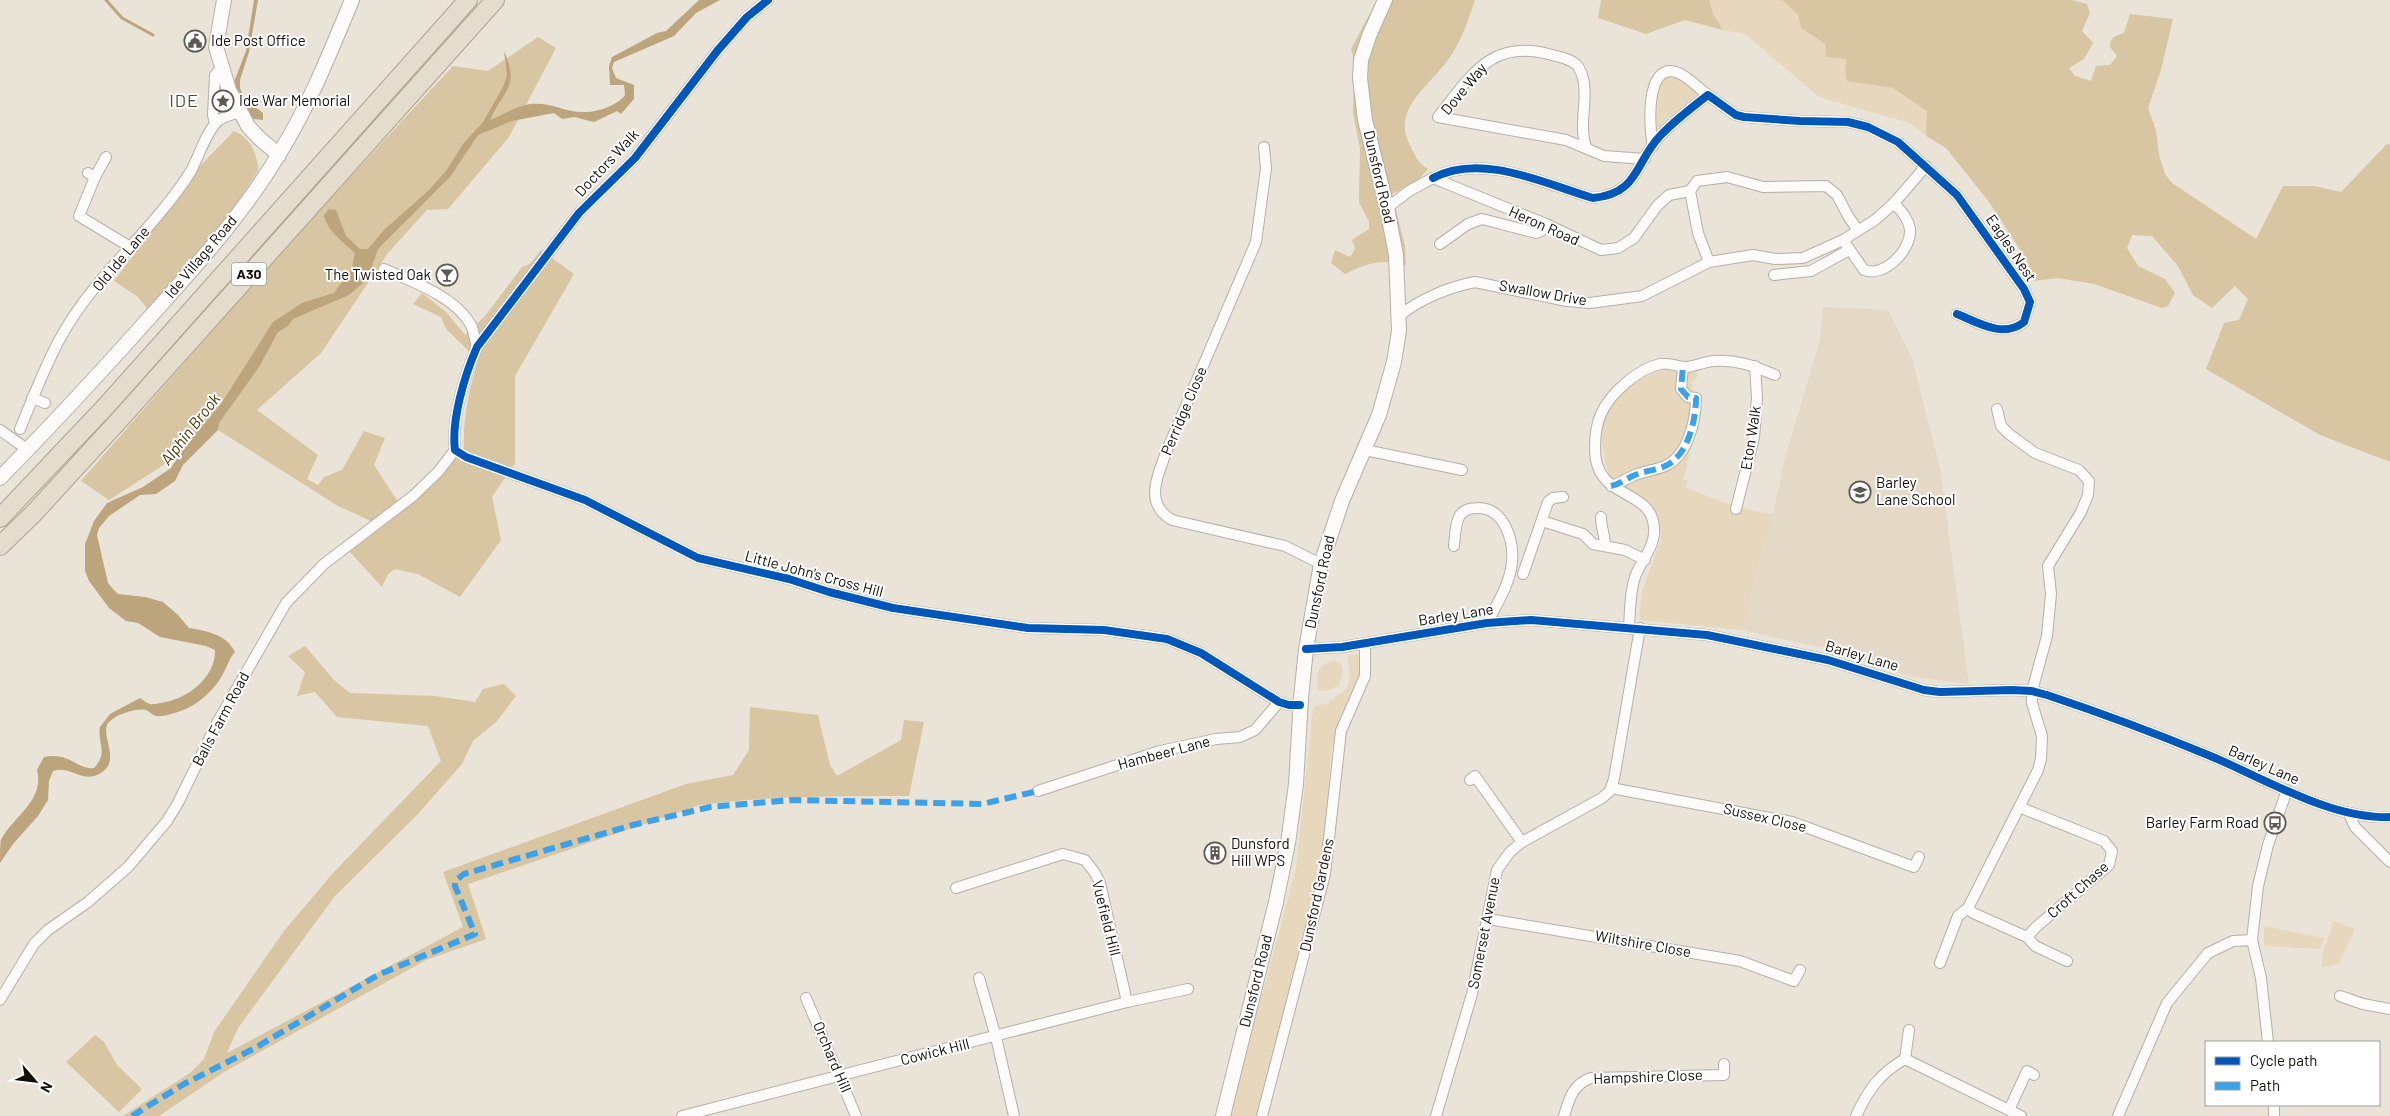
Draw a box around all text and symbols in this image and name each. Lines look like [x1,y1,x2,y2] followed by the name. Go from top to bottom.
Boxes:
[183,29,207,53] public building icon: Ide Post Office
[211,31,306,49] place label: Ide Post Office
[1436,59,1490,118] street label: Dove Way
[169,89,199,111] district label: IDE
[211,89,235,113] place icon: Ide War Memorial
[239,91,350,109] place label: Ide War Memorial
[571,125,642,200] street label: Doctors Walk
[1361,128,1399,225] street label: Dunsford Road
[1506,201,1583,249] street label: Heron Road
[160,211,240,301] street label: Ide Village Road
[1983,211,2041,284] street label: Eagles Nest
[88,222,153,294] street label: Old Ide Lane
[232,262,266,286] road number: A30
[435,263,459,287] bar icon: The Twisted Oak
[325,265,431,283] place label: The Twisted Oak
[1498,275,1589,309] street label: Swallow Drive
[1156,364,1210,458] street label: Perridge Close
[156,389,224,468] water label: Alphin Brook
[1736,404,1764,471] street label: Eton Walk
[1876,473,1956,508] place label: Barley Lane School
[1848,480,1872,504] school or university icon: Barley Lane School
[1300,533,1338,630] street label: Dunsford Road
[743,546,885,600] street label: Little John's Cross Hill
[1417,599,1495,629] street label: Barley Lane
[1823,636,1901,674] street label: Barley Lane
[188,668,252,769] street label: Balls Farm Road
[1116,731,1212,773] street label: Hambeer Lane
[2226,740,2303,788] street label: Barley Lane
[1722,799,1809,835] street label: Sussex Close
[2263,811,2287,835] bus stop icon: Barley Farm Road
[2146,813,2259,831] place label: Barley Farm Road
[1231,834,1290,869] place label: Dunsford Hill WPS
[1295,836,1337,953] street label: Dunsford Gardens
[1203,841,1227,865] building icon: Dunsford Hill WPS
[2043,857,2112,922] street label: Croft Chase
[1463,875,1503,990] street label: Somerset Avenue
[1089,878,1125,957] street label: Vuefield Hill
[1594,926,1693,960] street label: Wiltshire Close
[1235,933,1275,1029] street label: Dunsford Road
[810,1018,856,1095] street label: Orchard Hill
[898,1034,971,1068] street label: Cowick Hill
[2205,1041,2380,1106] legend
[2250,1051,2317,1069] text: Cycle path
[10,1056,60,1106] north arrow
[1593,1065,1703,1087] street label: Hampshire Close
[2250,1076,2280,1094] text: Path
[37,1079,57,1095] text: N

